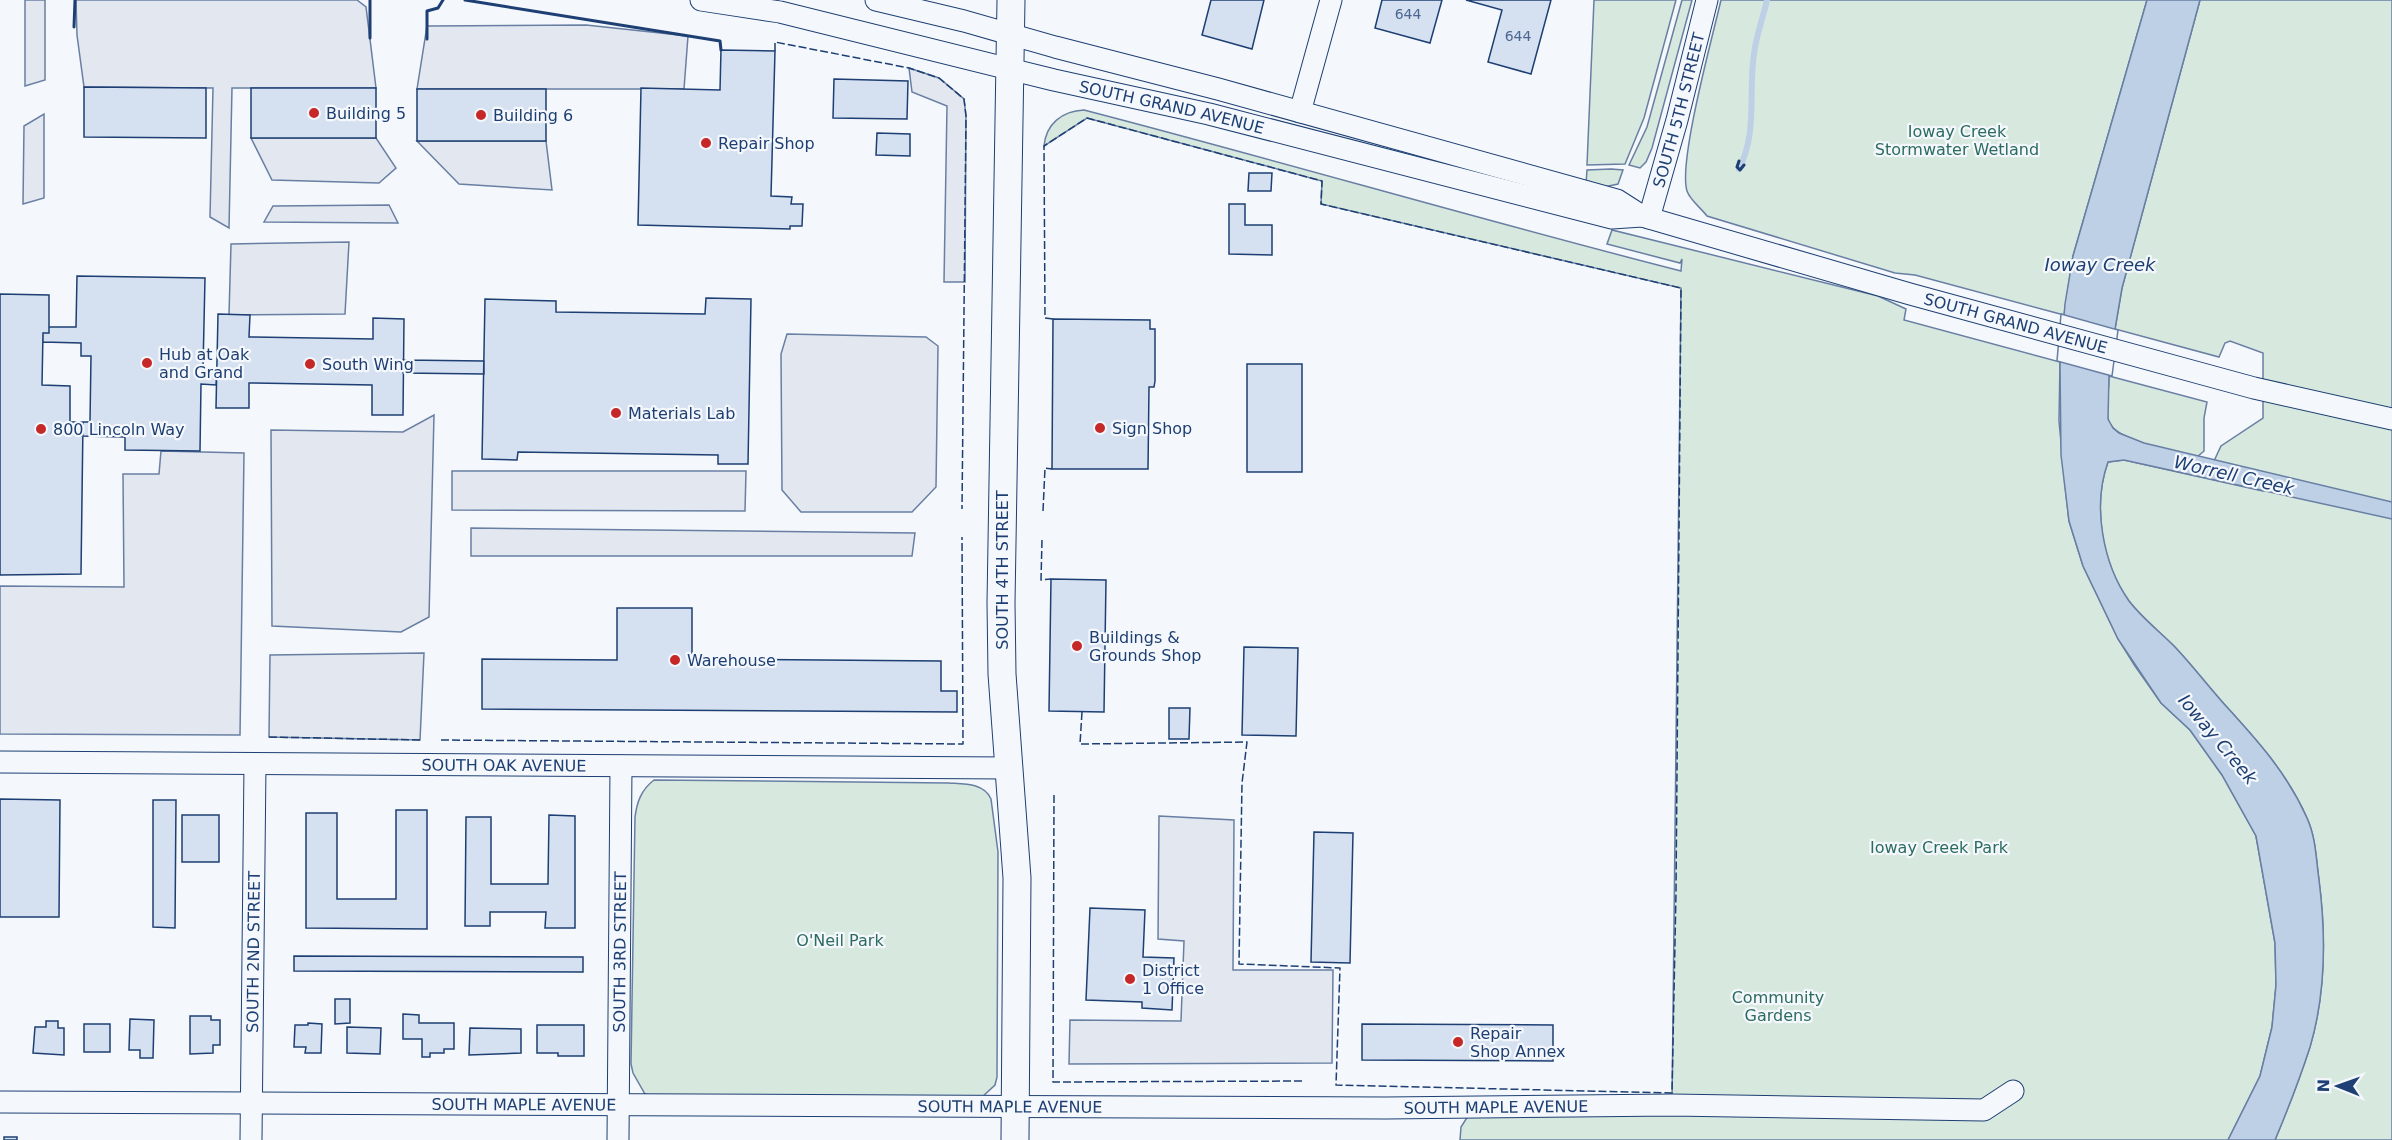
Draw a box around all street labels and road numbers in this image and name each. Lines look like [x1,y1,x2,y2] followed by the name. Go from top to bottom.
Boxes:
[1649,30,1708,190] street label: SOUTH 5TH STREET
[1077,76,1266,137] street label: SOUTH GRAND AVENUE
[1922,289,2110,357] street label: SOUTH GRAND AVENUE
[993,490,1012,650] street label: SOUTH 4TH STREET
[421,755,587,775] street label: SOUTH OAK AVENUE
[243,871,263,1033] street label: SOUTH 2ND STREET
[609,871,630,1033] street label: SOUTH 3RD STREET
[432,1094,616,1114] street label: SOUTH MAPLE AVENUE
[918,1096,1102,1116] street label: SOUTH MAPLE AVENUE
[1404,1096,1588,1117] street label: SOUTH MAPLE AVENUE

